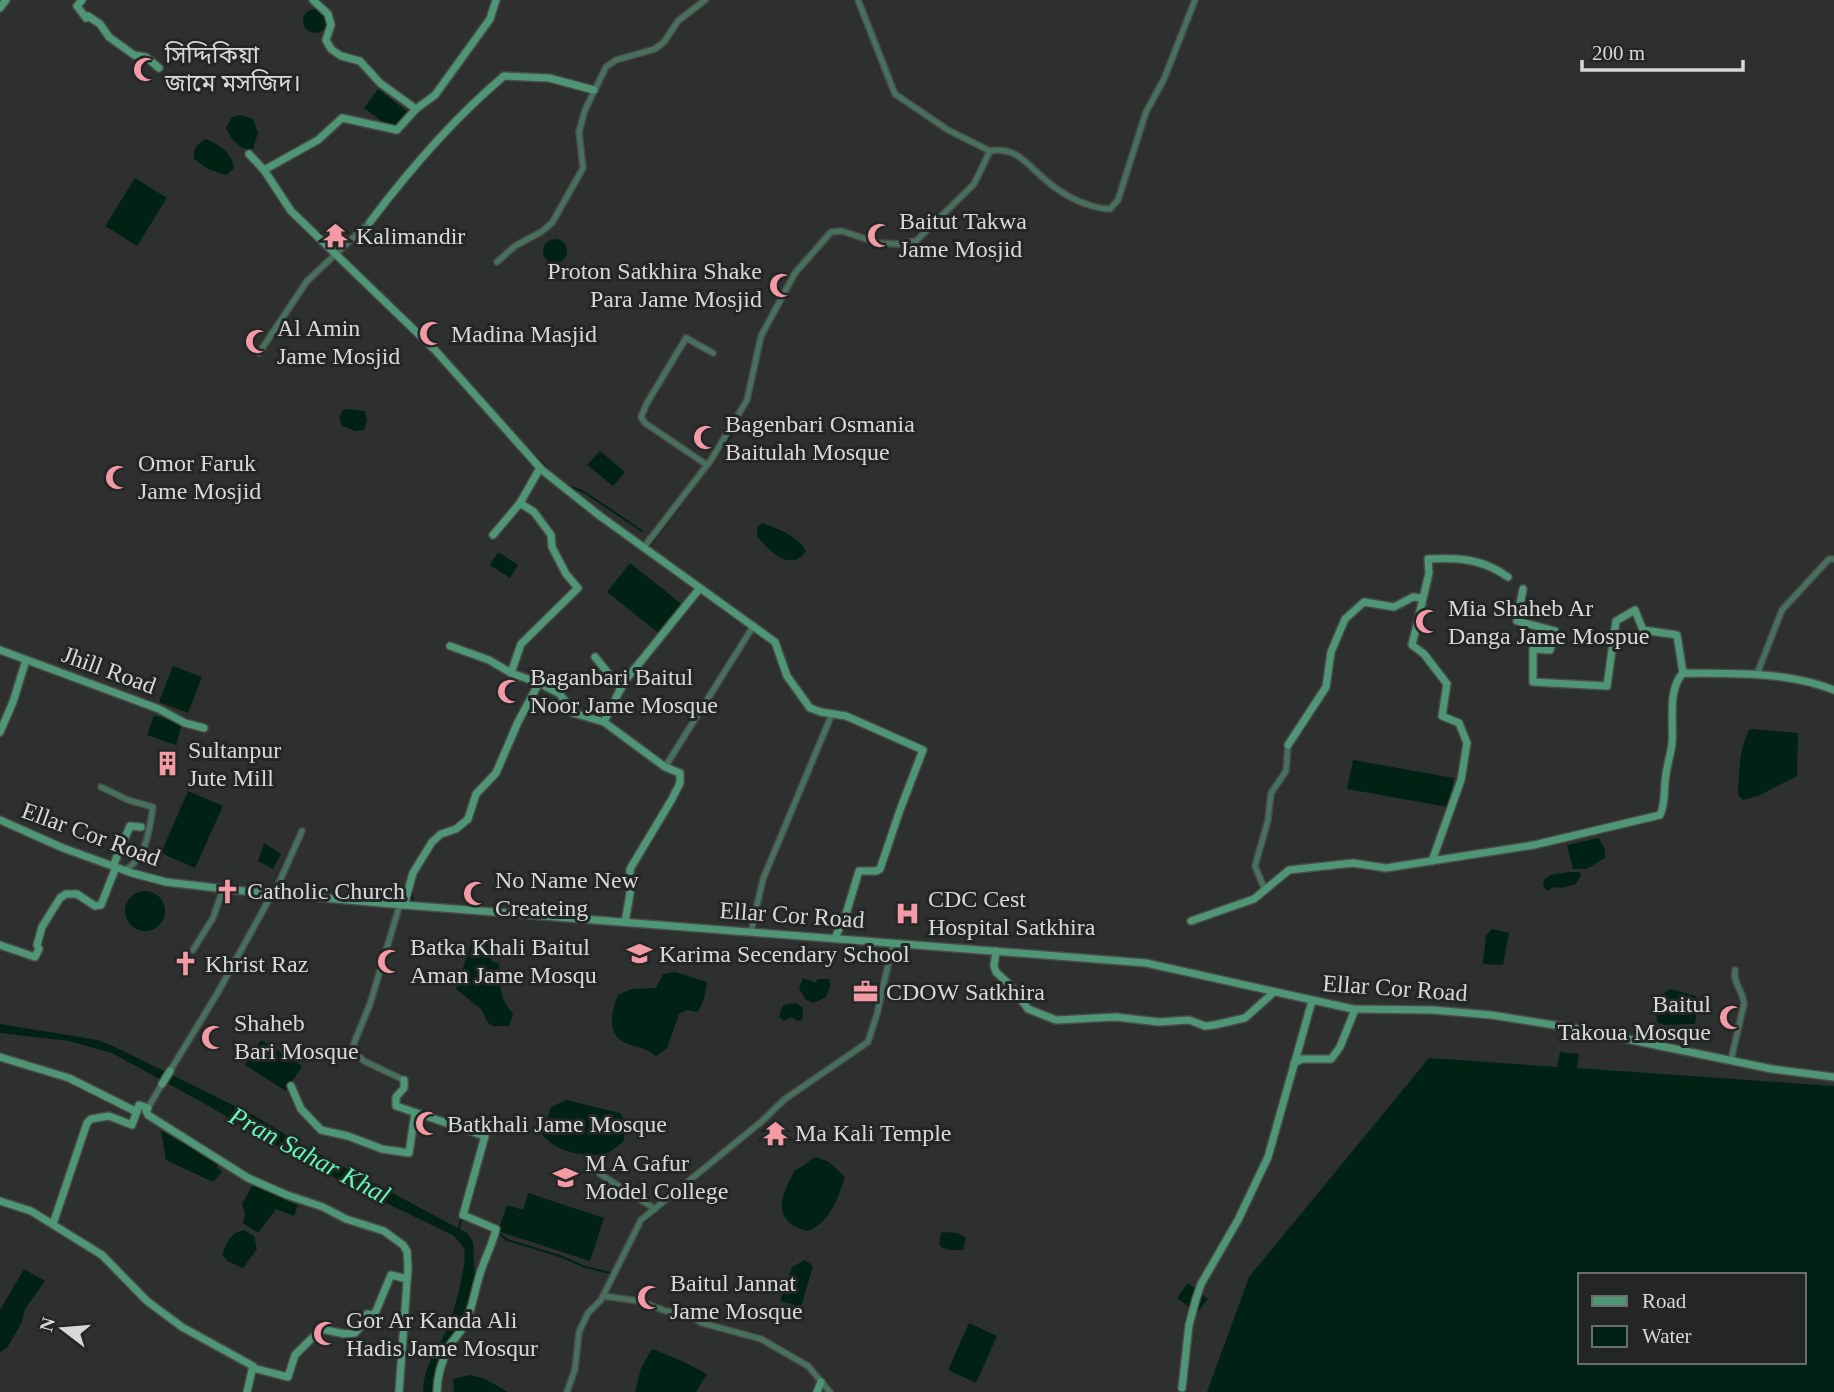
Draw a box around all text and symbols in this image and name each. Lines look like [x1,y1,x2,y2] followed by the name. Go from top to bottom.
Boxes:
[1582,28,1743,72] scale bar
[164,41,301,96] place label: সিদ্দিকিয়া জামে মসজিদ।
[1592,41,1645,65] text: 200 m
[131,55,159,83] mosque icon: সিদ্দিকিয়া জামে মসজিদ।
[899,208,1027,262] place label: Baitut Takwa Jame Mosjid
[865,221,893,249] mosque icon: Baitut Takwa Jame Mosjid
[322,222,350,250] temple icon: Kalimandir
[356,223,465,249] place label: Kalimandir
[547,258,762,312] place label: Proton Satkhira Shake Para Jame Mosjid
[768,271,796,299] mosque icon: Proton Satkhira Shake Para Jame Mosjid
[277,315,400,369] place label: Al Amin Jame Mosjid
[417,320,445,348] mosque icon: Madina Masjid
[451,321,597,347] place label: Madina Masjid
[243,328,271,356] mosque icon: Al Amin Jame Mosjid
[725,411,915,465] place label: Bagenbari Osmania Baitulah Mosque
[691,424,719,452] mosque icon: Bagenbari Osmania Baitulah Mosque
[138,450,261,504] place label: Omor Faruk Jame Mosjid
[104,463,132,491] mosque icon: Omor Faruk Jame Mosjid
[1448,595,1649,649] place label: Mia Shaheb Ar Danga Jame Mospue
[1414,608,1442,636] mosque icon: Mia Shaheb Ar Danga Jame Mospue
[59,641,159,699] street label: Jhill Road
[530,664,718,718] place label: Baganbari Baitul Noor Jame Mosque
[496,677,524,705] mosque icon: Baganbari Baitul Noor Jame Mosque
[188,737,281,791] place label: Sultanpur Jute Mill
[154,750,182,778] building icon: Sultanpur Jute Mill
[18,797,164,871] street label: Ellar Cor Road
[495,867,640,921] place label: No Name New Createing
[213,877,241,905] church icon: Catholic Church
[247,878,405,904] place label: Catholic Church
[461,880,489,908] mosque icon: No Name New Createing
[928,886,1096,940] place label: CDC Cest Hospital Satkhira
[719,897,865,933] street label: Ellar Cor Road
[894,899,922,927] hospital icon: CDC Cest Hospital Satkhira
[410,934,597,988] place label: Batka Khali Baitul Aman Jame Mosqu
[625,940,653,968] school or university icon: Karima Secendary School
[659,941,910,967] place label: Karima Secendary School
[376,947,404,975] mosque icon: Batka Khali Baitul Aman Jame Mosqu
[171,950,199,978] church icon: Khrist Raz
[205,951,308,977] place label: Khrist Raz
[1322,970,1468,1006] street label: Ellar Cor Road
[852,978,880,1006] office icon: CDOW Satkhira
[886,979,1045,1005] place label: CDOW Satkhira
[1557,991,1711,1045] place label: Baitul Takoua Mosque
[1717,1004,1745,1032] mosque icon: Baitul Takoua Mosque
[234,1010,359,1064] place label: Shaheb Bari Mosque
[200,1023,228,1051] mosque icon: Shaheb Bari Mosque
[224,1100,395,1210] water label: Pran Sahar Khal
[413,1110,441,1138] mosque icon: Batkhali Jame Mosque
[447,1111,667,1137] place label: Batkhali Jame Mosque
[761,1119,789,1147] temple icon: Ma Kali Temple
[795,1120,952,1146] place label: Ma Kali Temple
[585,1150,728,1204] place label: M A Gafur Model College
[551,1163,579,1191] school or university icon: M A Gafur Model College
[670,1270,803,1324] place label: Baitul Jannat Jame Mosque
[1578,1273,1806,1364] legend
[636,1283,664,1311] mosque icon: Baitul Jannat Jame Mosque
[1642,1289,1687,1313] text: Road
[28,1294,98,1364] north arrow
[346,1307,538,1361] place label: Gor Ar Kanda Ali Hadis Jame Mosqur
[35,1315,59,1334] text: N
[312,1320,340,1348] mosque icon: Gor Ar Kanda Ali Hadis Jame Mosqur
[1642,1324,1692,1348] text: Water

